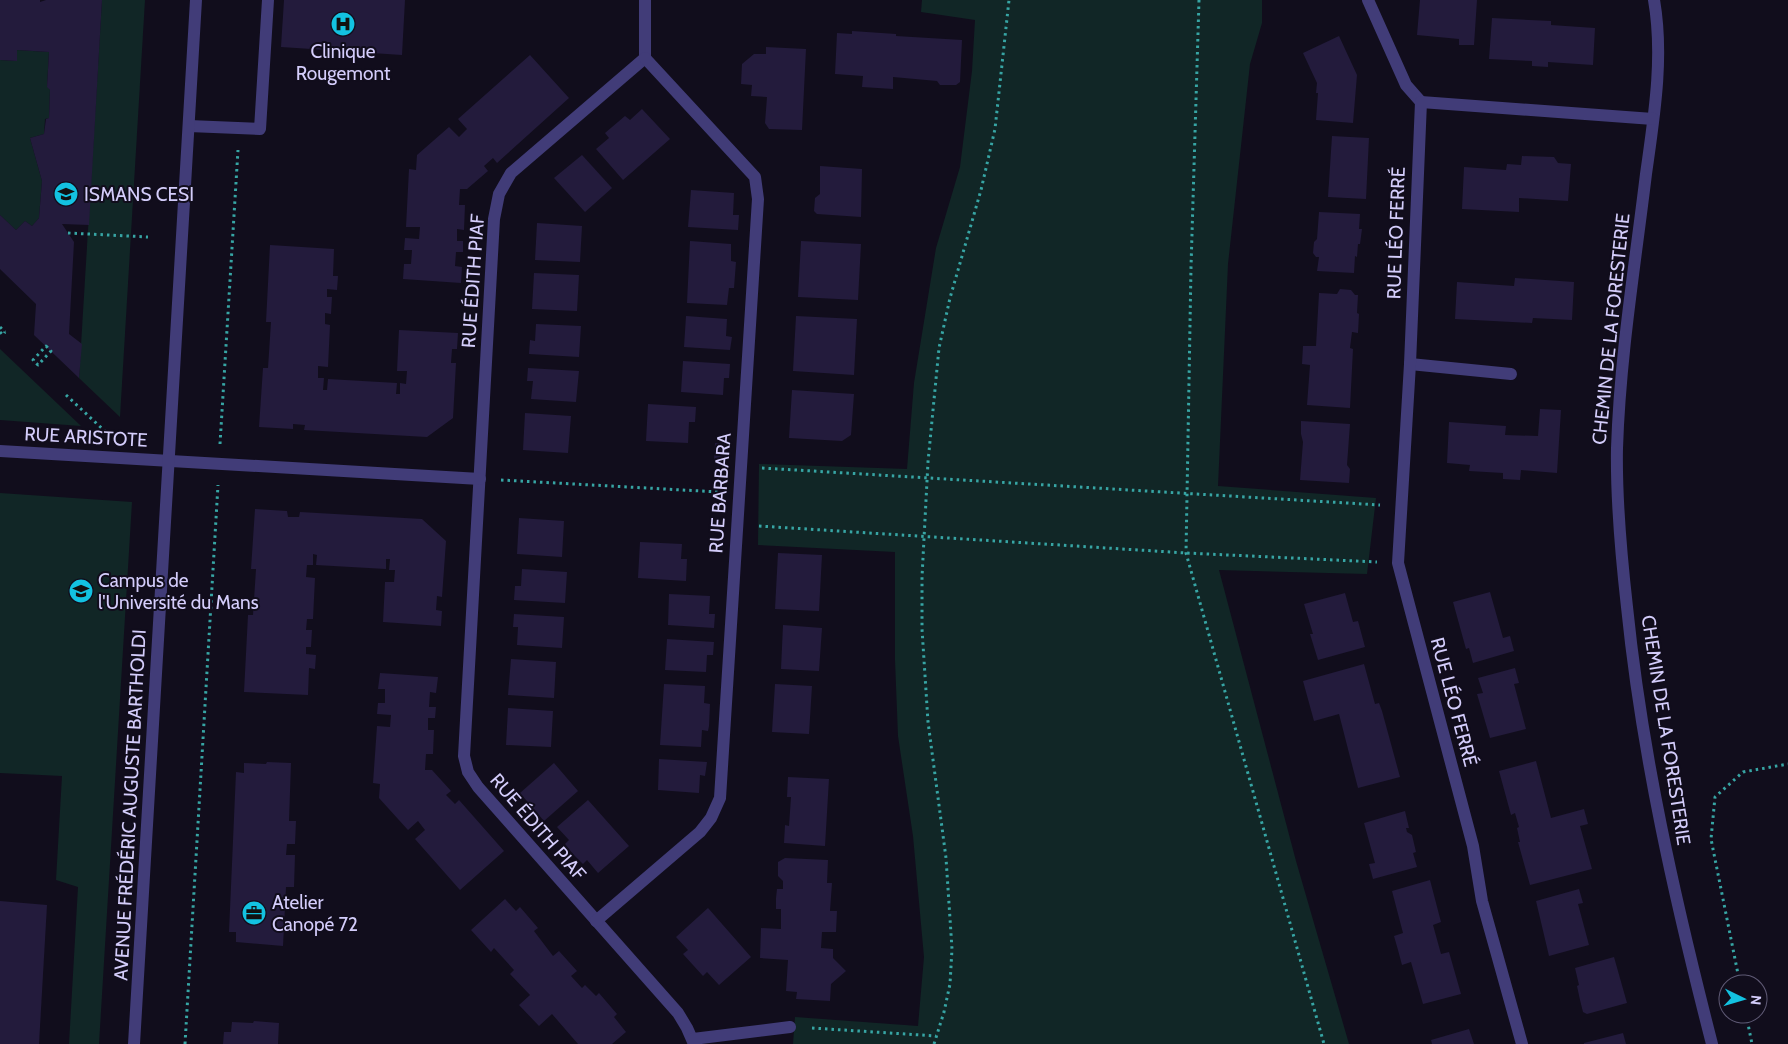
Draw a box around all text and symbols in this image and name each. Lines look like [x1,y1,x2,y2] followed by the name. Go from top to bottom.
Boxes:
[330,11,356,37] hospital icon: Clinique Rougemont
[296,40,391,85] place label: Clinique Rougemont
[1381,166,1410,300] street label: RUE LÉO FERRÉ
[53,181,79,207] school or university icon: ISMANS CESI
[84,183,194,206] place label: ISMANS CESI
[1587,212,1635,446] street label: CHEMIN DE LA FORESTERIE
[456,213,489,349] street label: RUE ÉDITH PIAF
[24,422,148,452] street label: RUE ARISTOTE
[704,432,736,554] street label: RUE BARBARA
[98,569,259,614] place label: Campus de l'Université du Mans
[68,578,94,604] school or university icon: Campus de l'Université du Mans
[1636,613,1696,847] street label: CHEMIN DE LA FORESTERIE
[108,629,151,981] street label: AVENUE FRÉDÉRIC AUGUSTE BARTHOLDI
[1426,635,1483,769] street label: RUE LÉO FERRÉ
[485,768,592,885] street label: RUE ÉDITH PIAF
[272,891,358,936] place label: Atelier Canopé 72
[241,900,267,926] office icon: Atelier Canopé 72
[1718,974,1768,1024] north arrow
[1747,994,1765,1006] text: N

